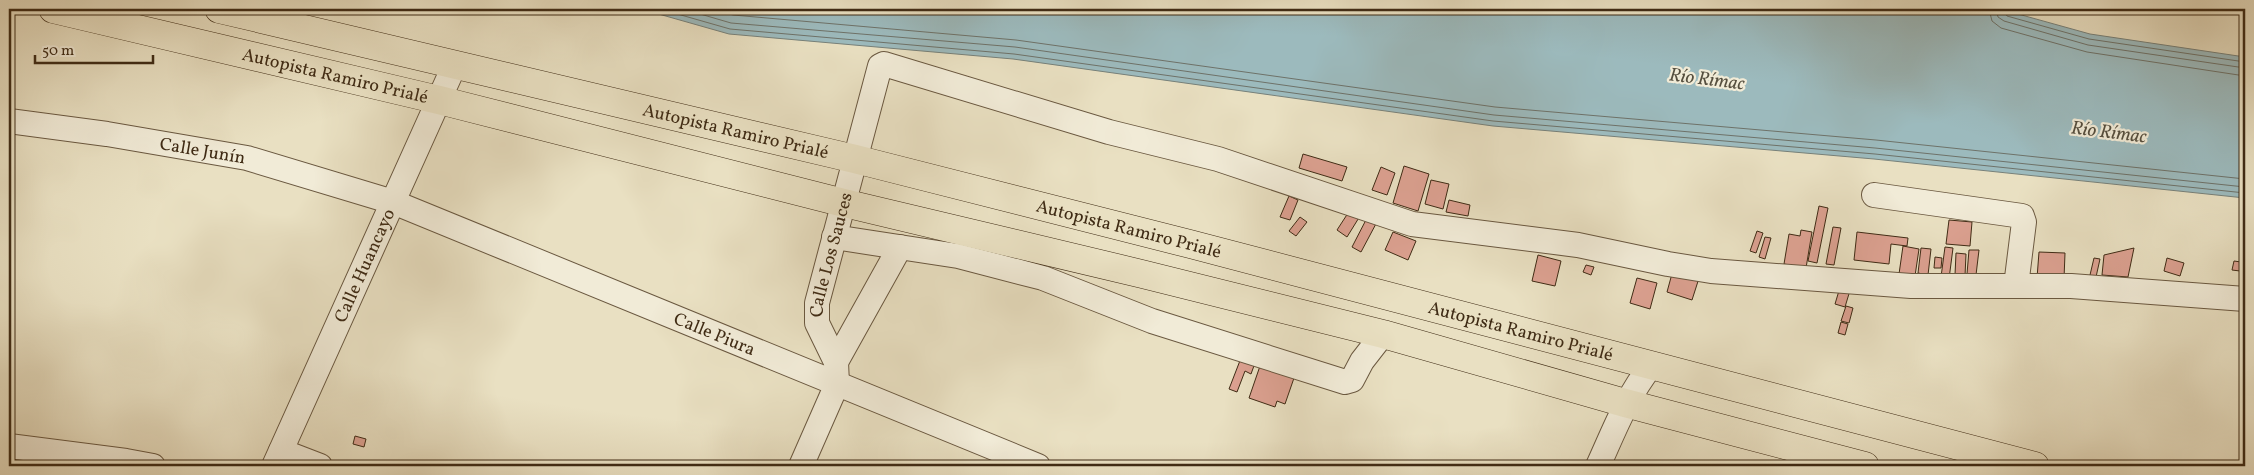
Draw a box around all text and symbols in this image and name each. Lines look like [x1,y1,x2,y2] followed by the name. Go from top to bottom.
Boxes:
[35,32,152,64] scale bar
[42,41,74,62] text: 50 m
[239,43,430,111] street label: Autopista Ramiro Prialé
[1667,62,1746,98] water label: Río Rímac
[640,98,831,166] street label: Autopista Ramiro Prialé
[2069,115,2148,151] water label: Río Rímac
[158,132,248,172] street label: Calle Junín
[806,190,860,317] street label: Calle Los Sauces
[1033,194,1224,266] street label: Autopista Ramiro Prialé
[329,205,402,327] street label: Calle Huancayo
[1425,296,1616,369] street label: Autopista Ramiro Prialé
[670,307,759,363] street label: Calle Piura

